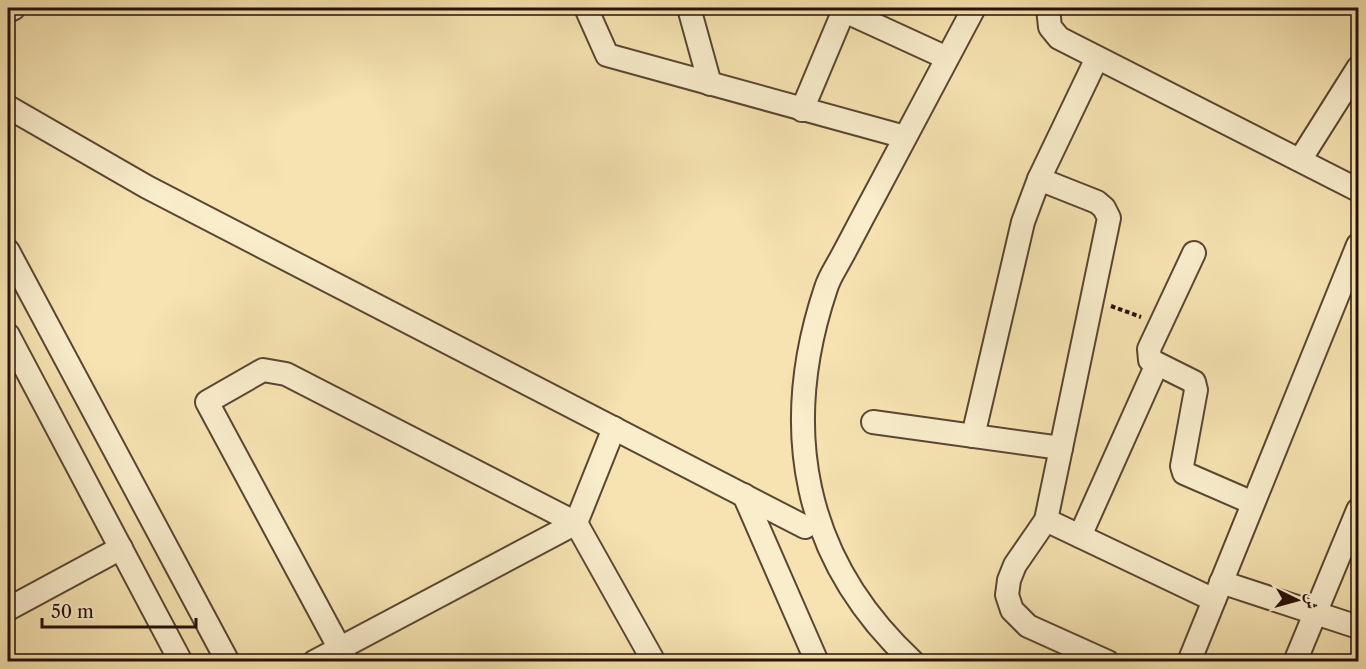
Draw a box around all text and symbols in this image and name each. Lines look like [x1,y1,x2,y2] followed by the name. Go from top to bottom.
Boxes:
[1267,570,1327,630] north arrow
[42,591,196,629] scale bar
[1301,593,1323,610] text: ش
[51,601,94,623] text: 50 m

